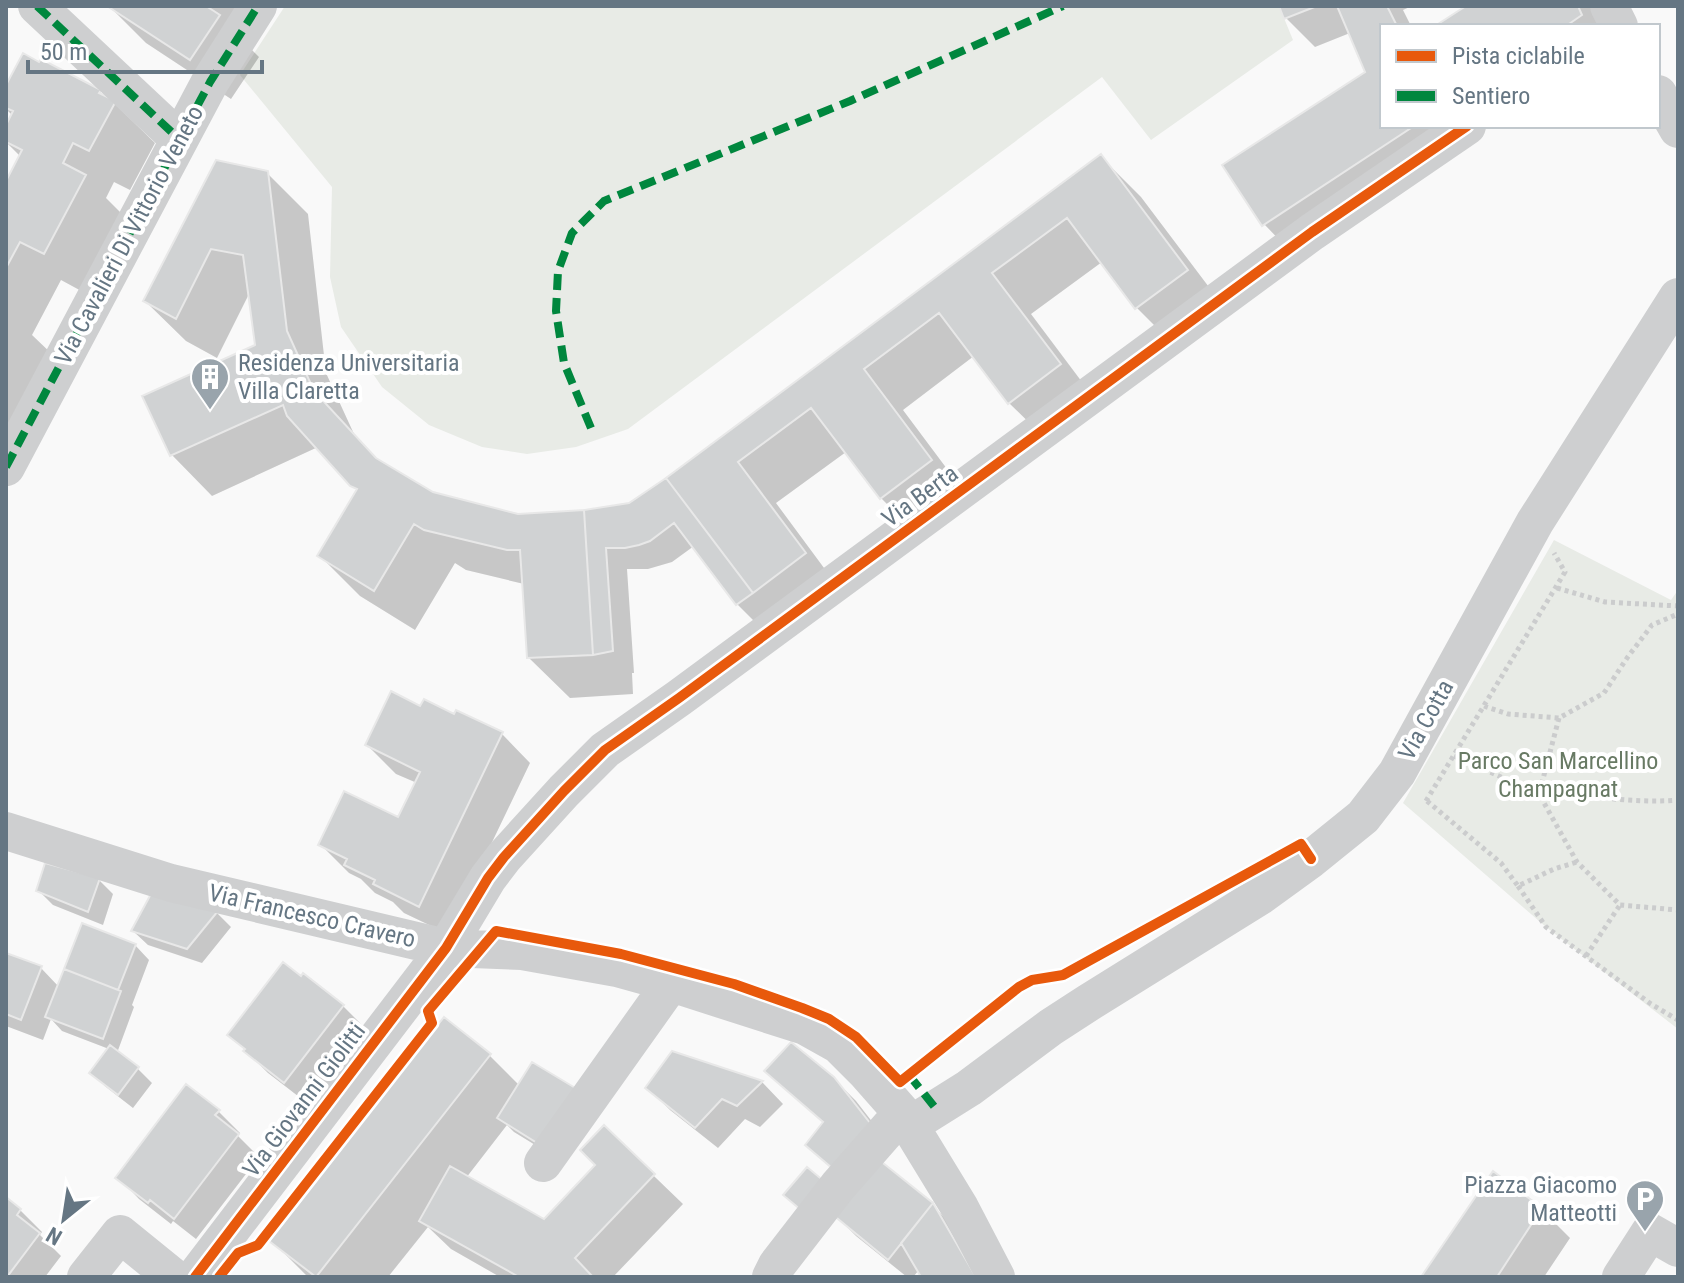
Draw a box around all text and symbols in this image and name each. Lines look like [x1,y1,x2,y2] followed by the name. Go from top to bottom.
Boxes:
[28,24,262,74] scale bar
[1380,24,1660,128] legend
[40,38,87,66] text: 50 m
[1452,42,1585,70] text: Pista ciclabile
[1452,82,1530,110] text: Sentiero
[49,101,209,369] street label: Via Cavalieri Di Vittorio Veneto
[238,349,459,405] place label: Residenza Universitaria Villa Claretta
[189,356,231,411] building icon: Residenza Universitaria Villa Claretta
[877,459,963,533] street label: Via Berta
[1393,675,1459,765] street label: Via Cotta
[1458,747,1658,803] park label: Parco San Marcellino Champagnat
[206,879,418,953] street label: Via Francesco Cravero
[237,1017,371,1183] street label: Via Giovanni Giolitti
[1464,1171,1617,1227] place label: Piazza Giacomo Matteotti
[1624,1178,1666,1233] parking icon: Piazza Giacomo Matteotti
[24,1179,104,1259] north arrow
[42,1222,66,1250] text: N

